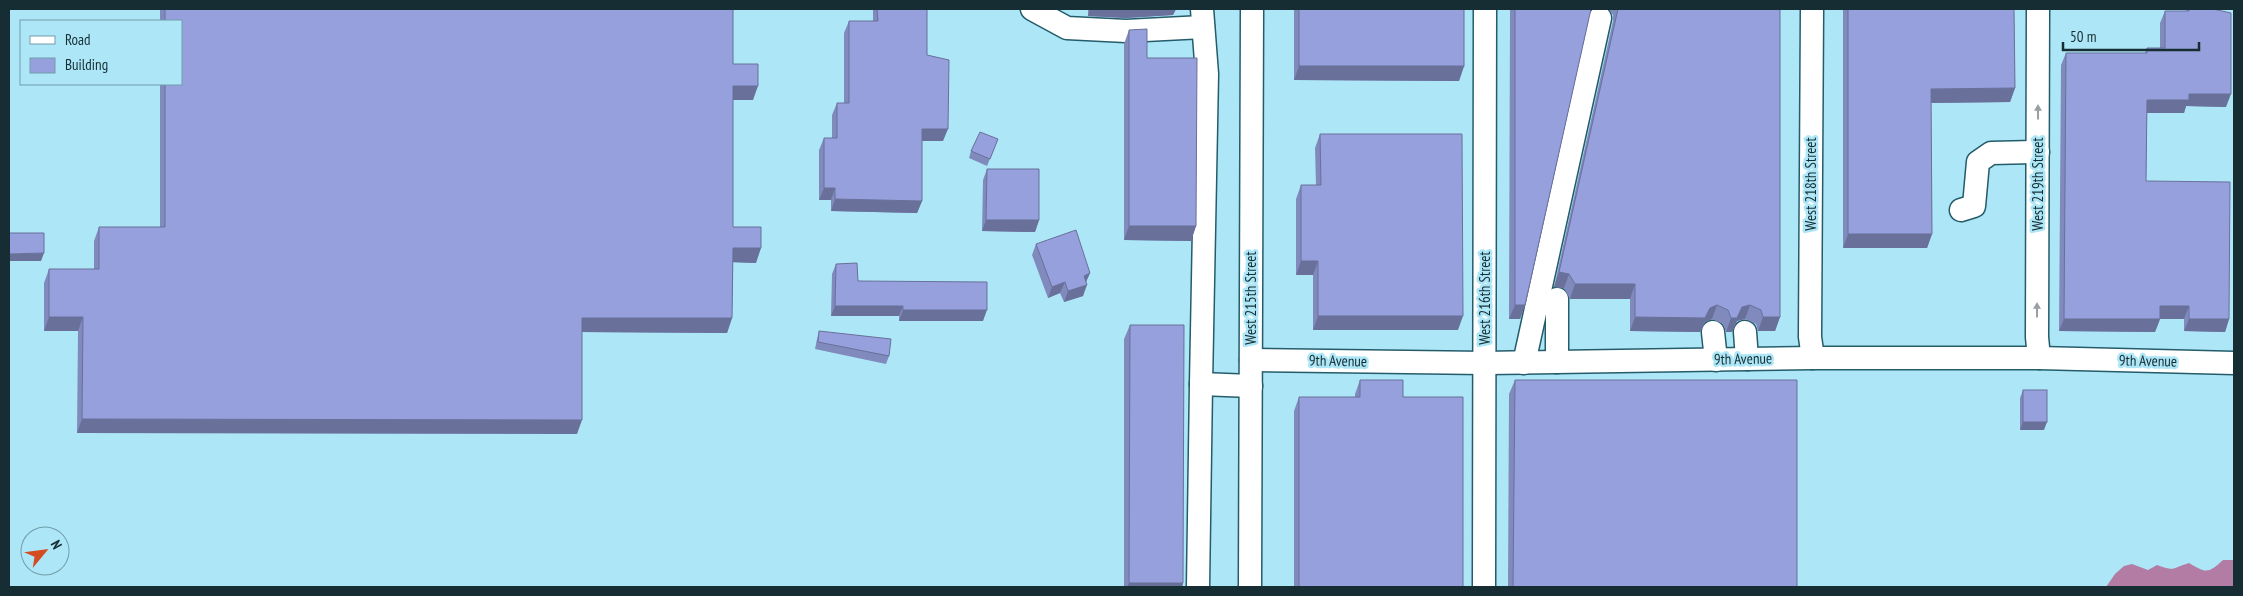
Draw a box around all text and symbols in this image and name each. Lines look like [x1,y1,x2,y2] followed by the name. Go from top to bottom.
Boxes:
[20,20,182,85] legend
[2063,20,2199,52] scale bar
[2070,27,2096,46] text: 50 m
[65,30,91,49] text: Road
[65,55,108,74] text: Building
[2034,104,2042,120] one-way arrow
[1801,137,1820,231] street label: West 218th Street
[2028,137,2047,231] street label: West 219th Street
[1241,251,1260,345] street label: West 215th Street
[1475,251,1494,345] street label: West 216th Street
[2033,301,2041,317] one-way arrow
[1714,348,1772,369] street label: 9th Avenue
[1309,350,1367,371] street label: 9th Avenue
[2119,350,2177,371] street label: 9th Avenue
[20,526,70,576] north arrow
[47,537,66,552] text: N

